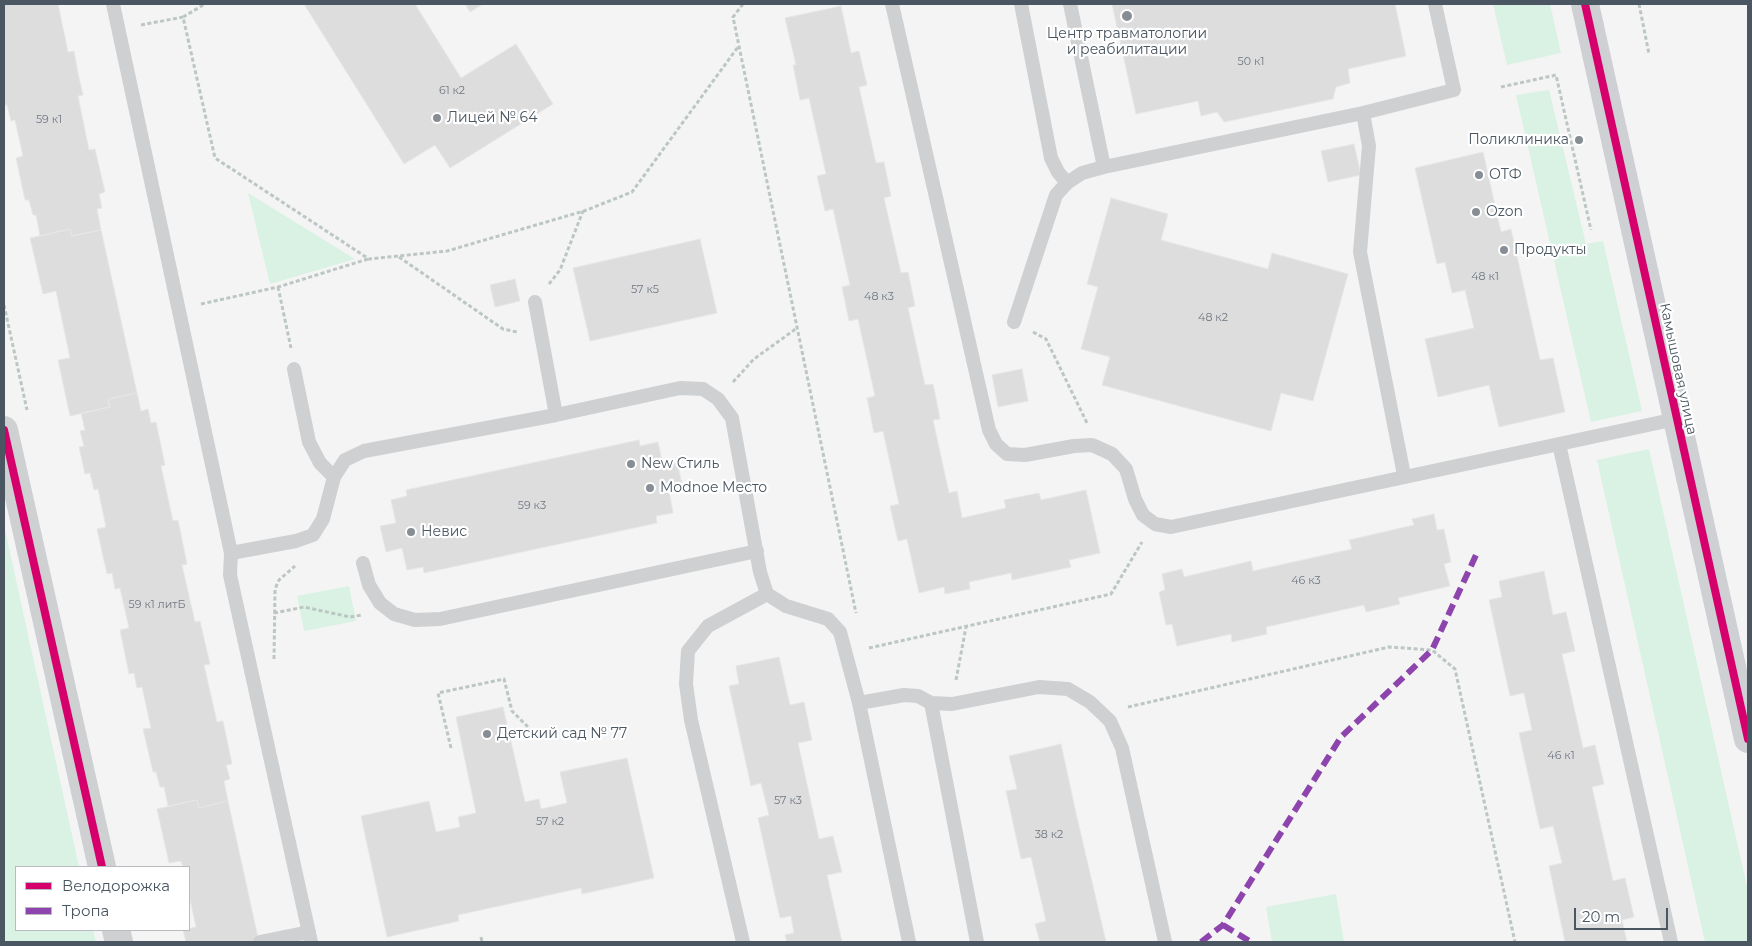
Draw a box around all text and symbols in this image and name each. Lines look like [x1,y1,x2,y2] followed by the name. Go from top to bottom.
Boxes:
[1120,9,1134,23] marker: Центр травматологии и реабилитации
[1047,26,1207,58] place label: Центр травматологии и реабилитации
[1238,55,1264,69] house number: 50 к1
[439,84,465,98] house number: 61 к2
[447,110,537,126] place label: Лицей № 64
[431,112,443,124] marker: Лицей № 64
[36,113,62,127] house number: 59 к1
[1468,132,1569,148] place label: Поликлиника
[1573,134,1585,146] marker: Поликлиника
[1489,167,1522,183] place label: ОТФ
[1473,169,1485,181] marker: ОТФ
[1486,204,1523,220] place label: Ozon
[1470,206,1482,218] marker: Ozon
[1514,242,1587,258] place label: Продукты
[1498,244,1510,256] marker: Продукты
[1471,270,1499,284] house number: 48 к1
[631,283,659,297] house number: 57 к5
[864,290,894,304] house number: 48 к3
[1656,302,1700,436] street label: Камышовая улица
[1198,311,1228,325] house number: 48 к2
[641,456,719,472] place label: New Стиль
[625,458,637,470] marker: New Стиль
[660,480,767,496] place label: Modnoe Место
[644,482,656,494] marker: Modnoe Место
[518,499,546,513] house number: 59 к3
[421,524,467,540] place label: Невис
[405,526,417,538] marker: Невис
[1291,574,1321,588] house number: 46 к3
[129,598,185,612] house number: 59 к1 литБ
[497,726,627,742] place label: Детский сад № 77
[481,728,493,740] marker: Детский сад № 77
[1547,749,1575,763] house number: 46 к1
[774,794,802,808] house number: 57 к3
[536,815,564,829] house number: 57 к2
[1035,828,1063,842] house number: 38 к2
[15,866,190,931] legend
[62,876,170,895] text: Велодорожка
[1577,898,1671,930] scale bar
[62,901,109,920] text: Тропа
[1582,907,1620,926] text: 20 m

